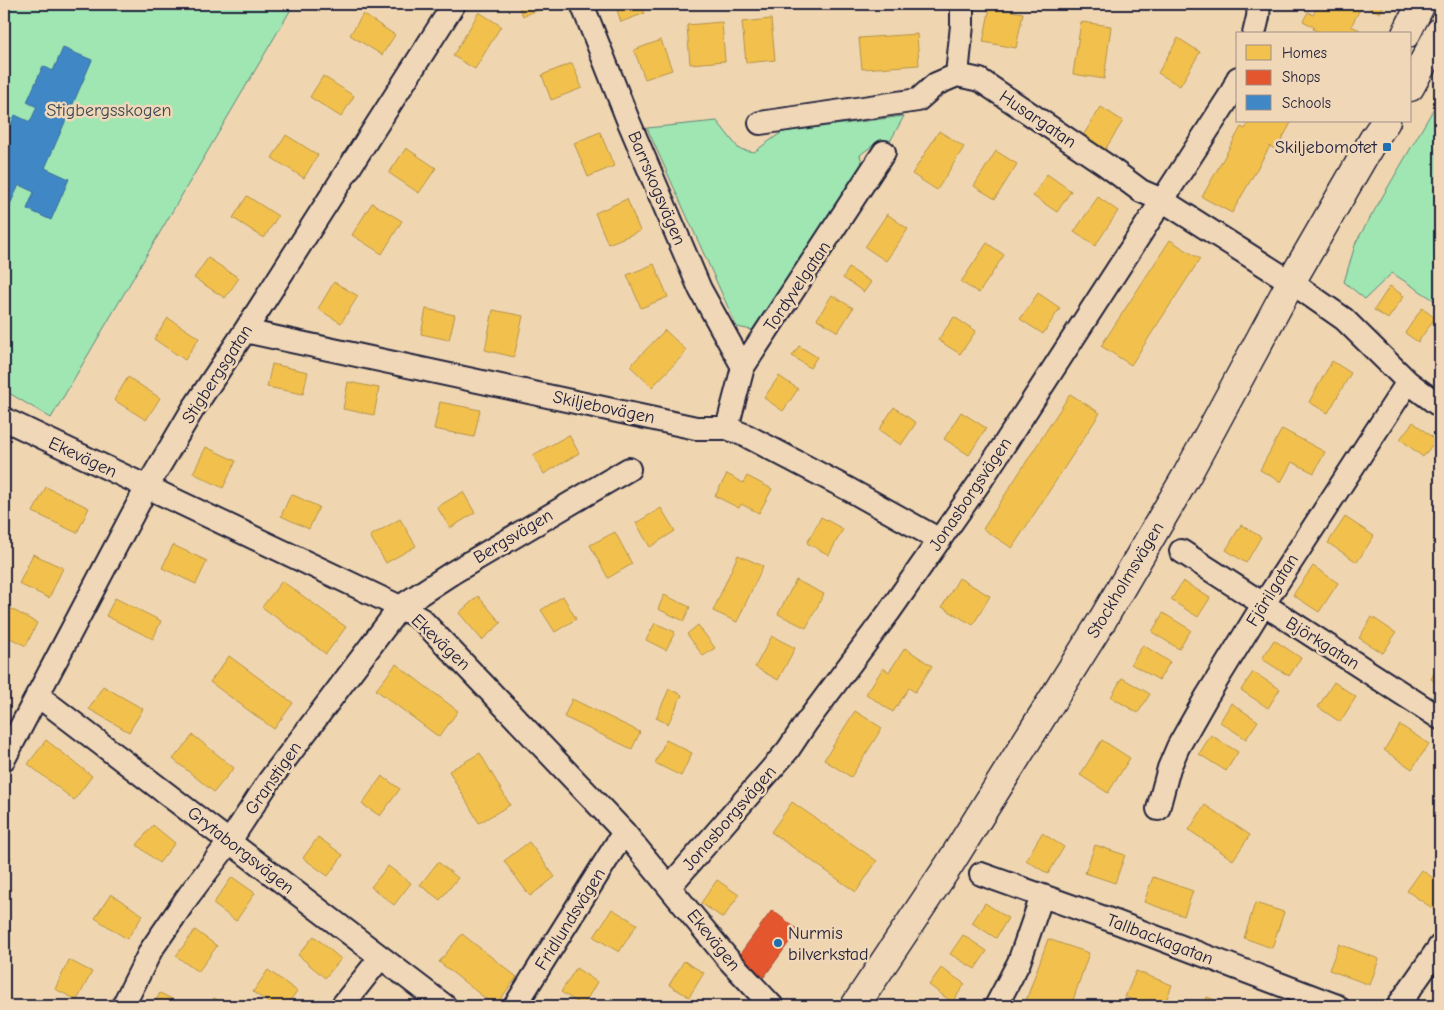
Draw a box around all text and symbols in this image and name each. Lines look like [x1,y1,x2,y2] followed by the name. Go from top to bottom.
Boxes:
[1236,32,1412,122] legend
[1282,44,1327,62] text: Homes
[1282,68,1320,86] text: Shops
[995,86,1080,153] street label: Husargatan
[1282,94,1331,112] text: Schools
[47,100,171,121] park label: Stigbergsskogen
[623,128,690,248] street label: Barrskogsvägen
[1275,137,1378,158] place label: Skiljebomotet
[1381,141,1393,153] marker: Skiljebomotet
[760,237,835,335] street label: Tordyvelgatan
[178,321,257,428] street label: Stigbergsgatan
[551,386,657,429] street label: Skiljebovägen
[45,432,120,482] street label: Ekevägen
[925,434,1016,555] street label: Jonasborgsvägen
[470,505,557,568] street label: Bergsvägen
[1082,518,1168,642] street label: Stockholmsvägen
[1242,550,1303,631] street label: Fjärilgatan
[407,610,475,675] street label: Ekevägen
[1282,612,1364,674] street label: Björkgatan
[241,738,306,819] street label: Granstigen
[678,762,781,875] street label: Jonasborgsvägen
[183,802,298,899] street label: Grytaborgsvägen
[531,864,610,974] street label: Fridlundsvägen
[682,905,745,975] street label: Ekevägen
[1103,909,1216,969] street label: Tallbackagatan
[788,923,869,965] place label: Nurmis bilverkstad
[772,937,784,949] marker: Nurmis bilverkstad

